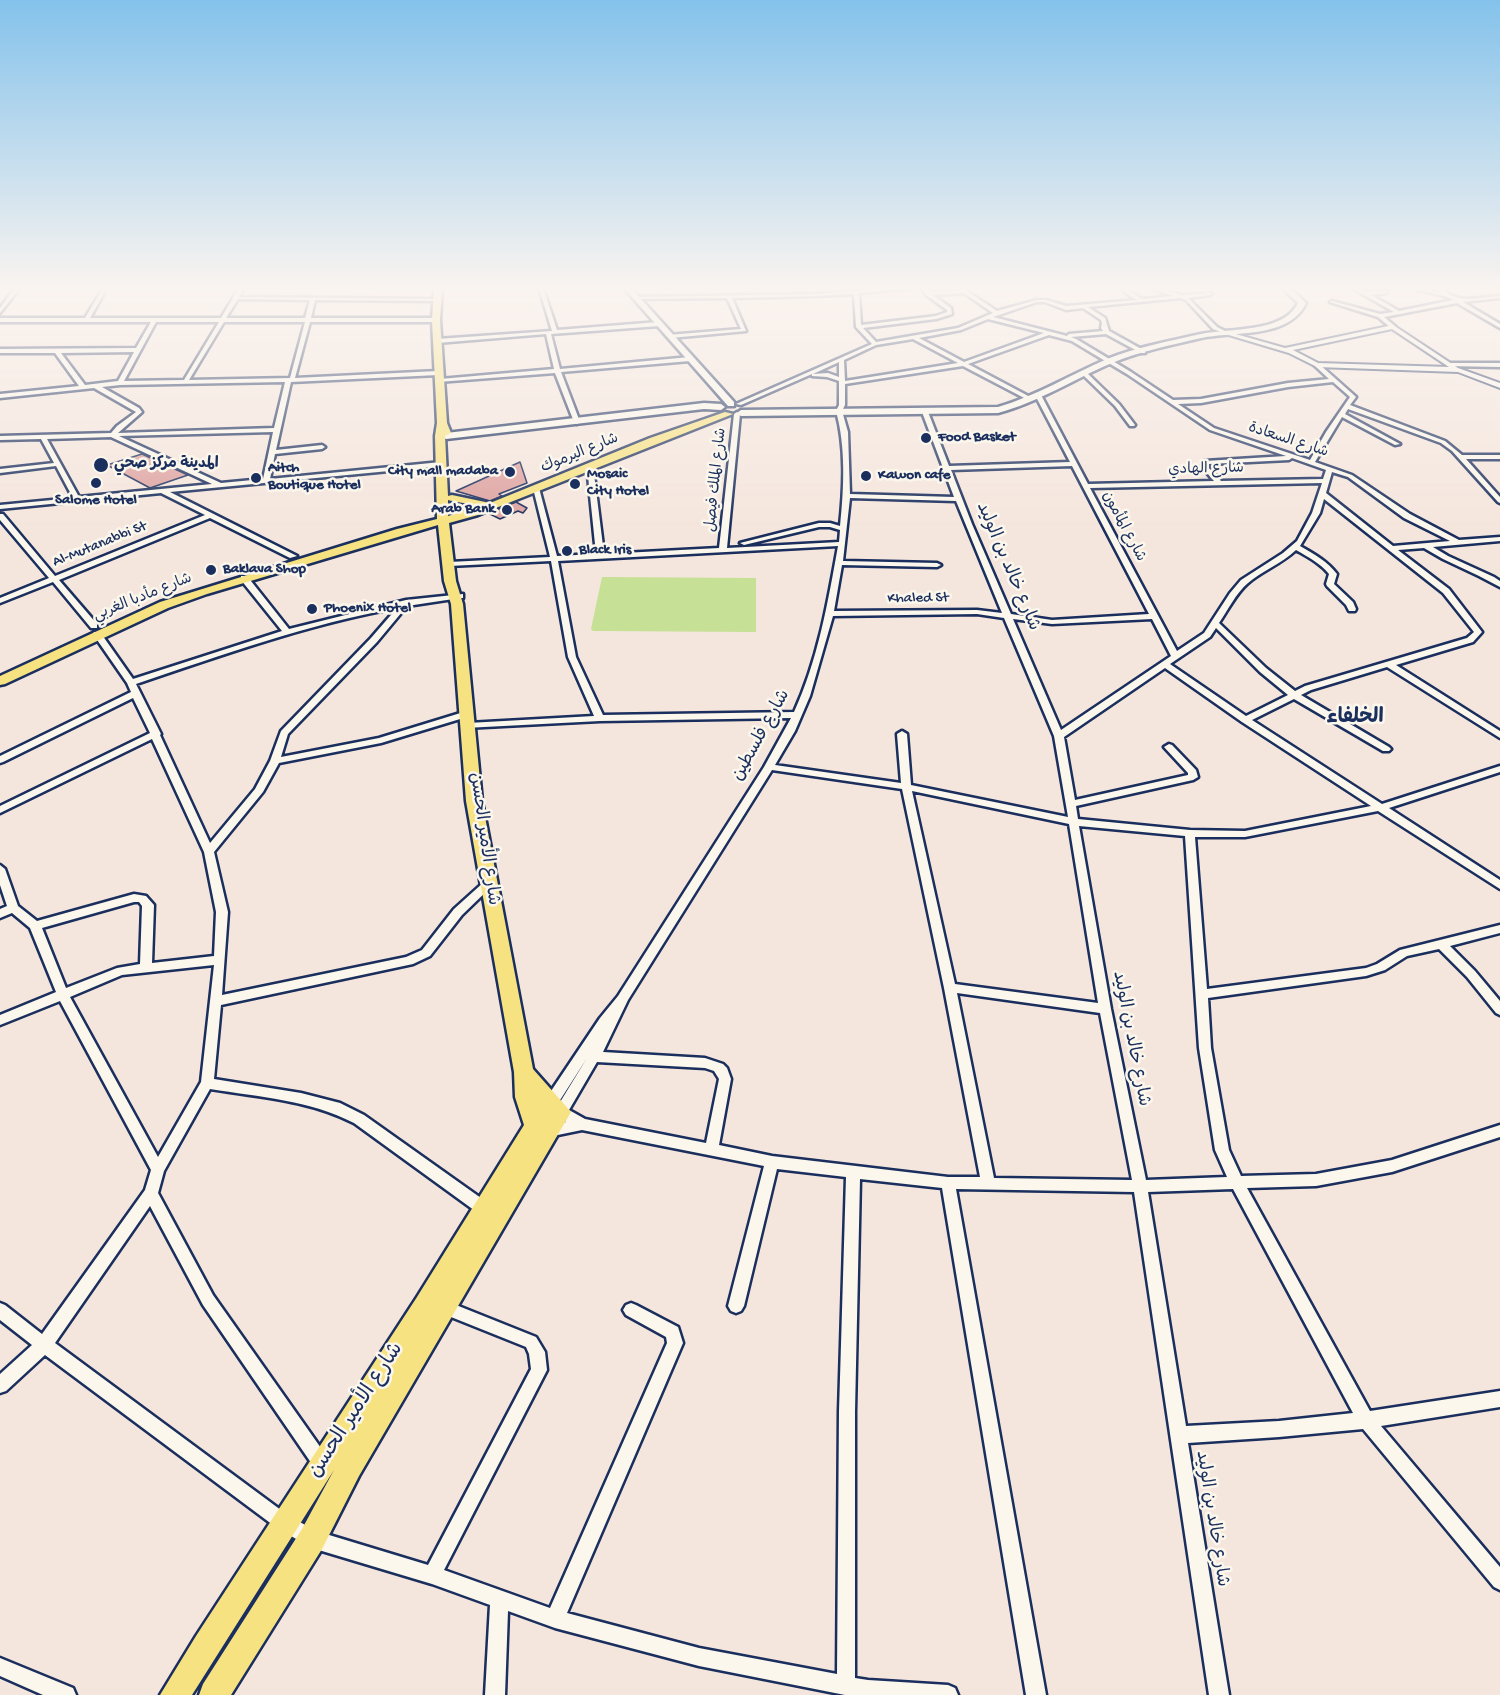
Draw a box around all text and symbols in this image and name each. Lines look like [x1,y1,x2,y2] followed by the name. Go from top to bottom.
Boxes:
[1246,420,1330,462] street label: شارع السعادة
[703,427,731,533] street label: شارع الملك فيصل
[938,429,1016,447] place label: Food Basket
[538,430,622,478] street label: شارع اليرموك
[919,431,933,445] marker: Food Basket
[92,456,110,474] marker: المدينة مركز صحي
[114,456,219,474] place label: المدينة مركز صحي
[268,460,361,495] place label: Aitch Boutique Hotel
[1168,460,1244,480] street label: شارع الهادي
[388,463,498,481] place label: City mall madaba
[503,465,517,479] marker: City mall madaba
[587,466,649,501] place label: Mosaic City Hotel
[878,467,950,485] place label: Kawon cafe
[859,469,873,483] marker: Kawon cafe
[249,471,263,485] marker: Aitch Boutique Hotel
[89,476,103,490] marker: Salome Hotel
[568,477,582,491] marker: Mosaic City Hotel
[1097,489,1149,565] street label: شارع المأمون
[55,492,137,510] place label: Salome Hotel
[970,500,1044,634] street label: شارع خالد بن الوليد
[431,501,495,519] place label: Arab Bank
[500,503,514,517] marker: Arab Bank
[50,518,150,572] street label: Al-Mutanabbi St
[579,542,631,560] place label: Black Iris
[560,544,574,558] marker: Black Iris
[223,561,306,579] place label: Baklava Shop
[204,563,218,577] marker: Baklava Shop
[91,570,195,626] street label: شارع مأدبا الغربي
[887,589,949,609] street label: Khaled St
[324,600,411,618] place label: Phoenix Hotel
[305,602,319,616] marker: Phoenix Hotel
[728,687,796,785] street label: شارع فلسطين
[1326,707,1384,731] district label: الخلفاء
[463,771,503,907] street label: شارع الأمير الحسن
[1106,970,1154,1108] street label: شارع خالد بن الوليد
[304,1339,410,1483] street label: شارع الأمير الحسن
[1190,1449,1232,1589] street label: شارع خالد بن الوليد

